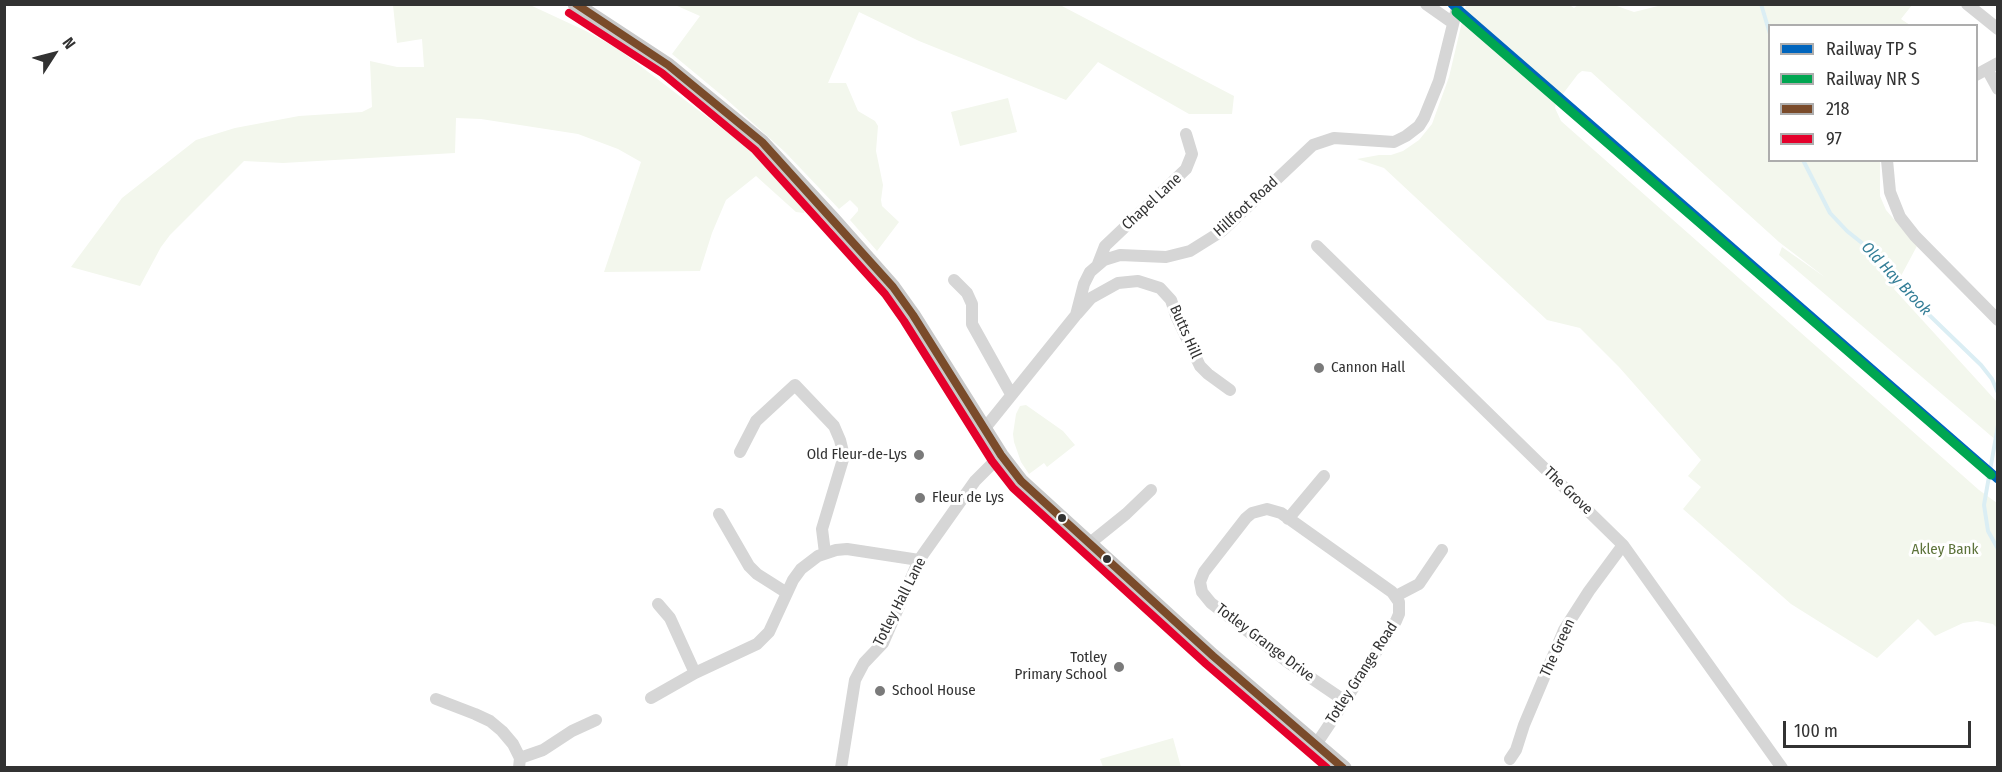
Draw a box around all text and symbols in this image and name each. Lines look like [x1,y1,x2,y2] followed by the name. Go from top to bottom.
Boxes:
[24,24,84,84] north arrow
[1768,24,1978,162] legend
[58,34,79,53] text: N
[1826,38,1917,60] text: Railway TP S
[1826,68,1920,90] text: Railway NR S
[1826,98,1850,120] text: 218
[1826,128,1842,150] text: 97
[1119,170,1185,234] street label: Chapel Lane
[1210,173,1282,241] street label: Hillfoot Road
[1857,238,1935,320] water label: Old Hay Brook
[1165,302,1205,362] street label: Butts Hill
[1331,359,1405,377] place label: Cannon Hall
[1312,361,1326,375] marker: Cannon Hall
[807,446,907,464] place label: Old Fleur-de-Lys
[912,448,926,462] marker: Old Fleur-de-Lys
[1540,463,1596,519] street label: The Grove
[932,489,1004,507] place label: Fleur de Lys
[913,491,927,505] marker: Fleur de Lys
[1056,512,1068,524] unlabelled marker
[1912,541,1978,559] park label: Akley Bank
[1101,553,1113,565] unlabelled marker
[870,555,930,649] street label: Totley Hall Lane
[1212,600,1318,686] street label: Totley Grange Drive
[1537,616,1579,680] street label: The Green
[1322,619,1402,727] street label: Totley Grange Road
[1015,649,1107,684] place label: Totley Primary School
[1112,660,1126,674] marker: Totley Primary School
[892,682,976,700] place label: School House
[873,684,887,698] marker: School House
[1786,709,1974,747] scale bar
[1794,720,1838,742] text: 100 m

